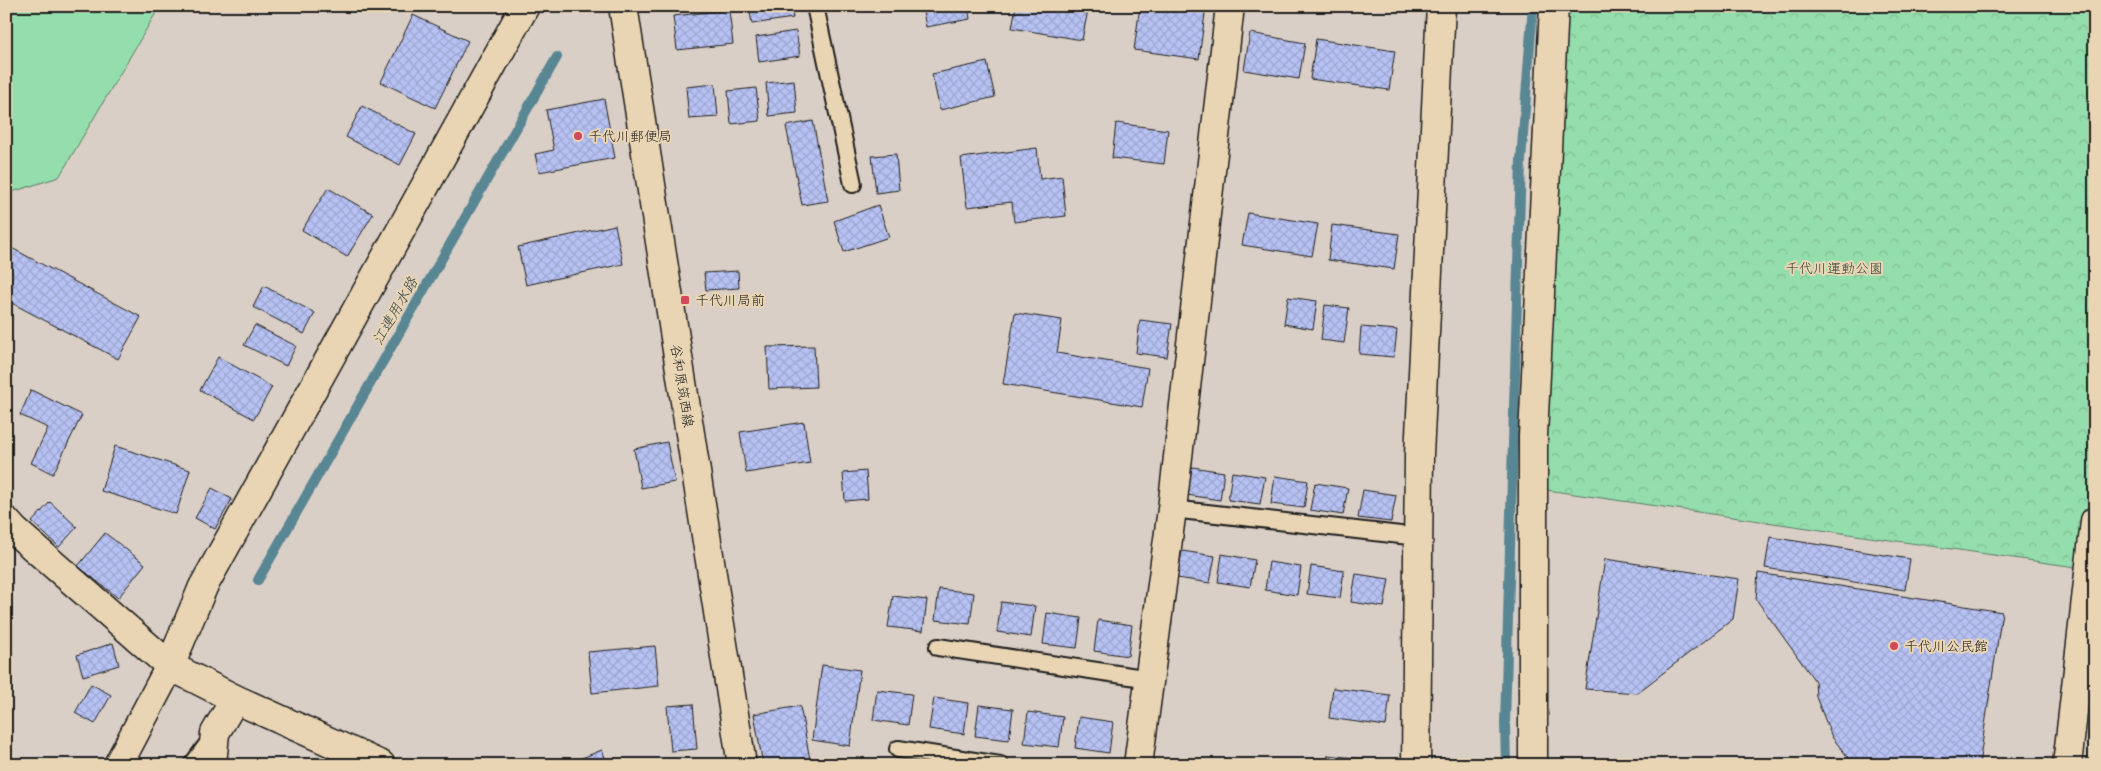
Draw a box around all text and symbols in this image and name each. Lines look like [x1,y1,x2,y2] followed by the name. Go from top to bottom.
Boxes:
[588,128,672,145] place label: 千代川郵便局
[572,130,584,142] marker: 千代川郵便局
[1785,260,1883,277] park label: 千代川運動公園
[368,273,422,348] water label: 江連用水路
[695,292,765,309] place label: 千代川局前
[679,294,691,306] marker: 千代川局前
[667,343,697,429] street label: 谷和原筑西線
[1904,638,1988,655] place label: 千代川公民館
[1888,640,1900,652] marker: 千代川公民館

